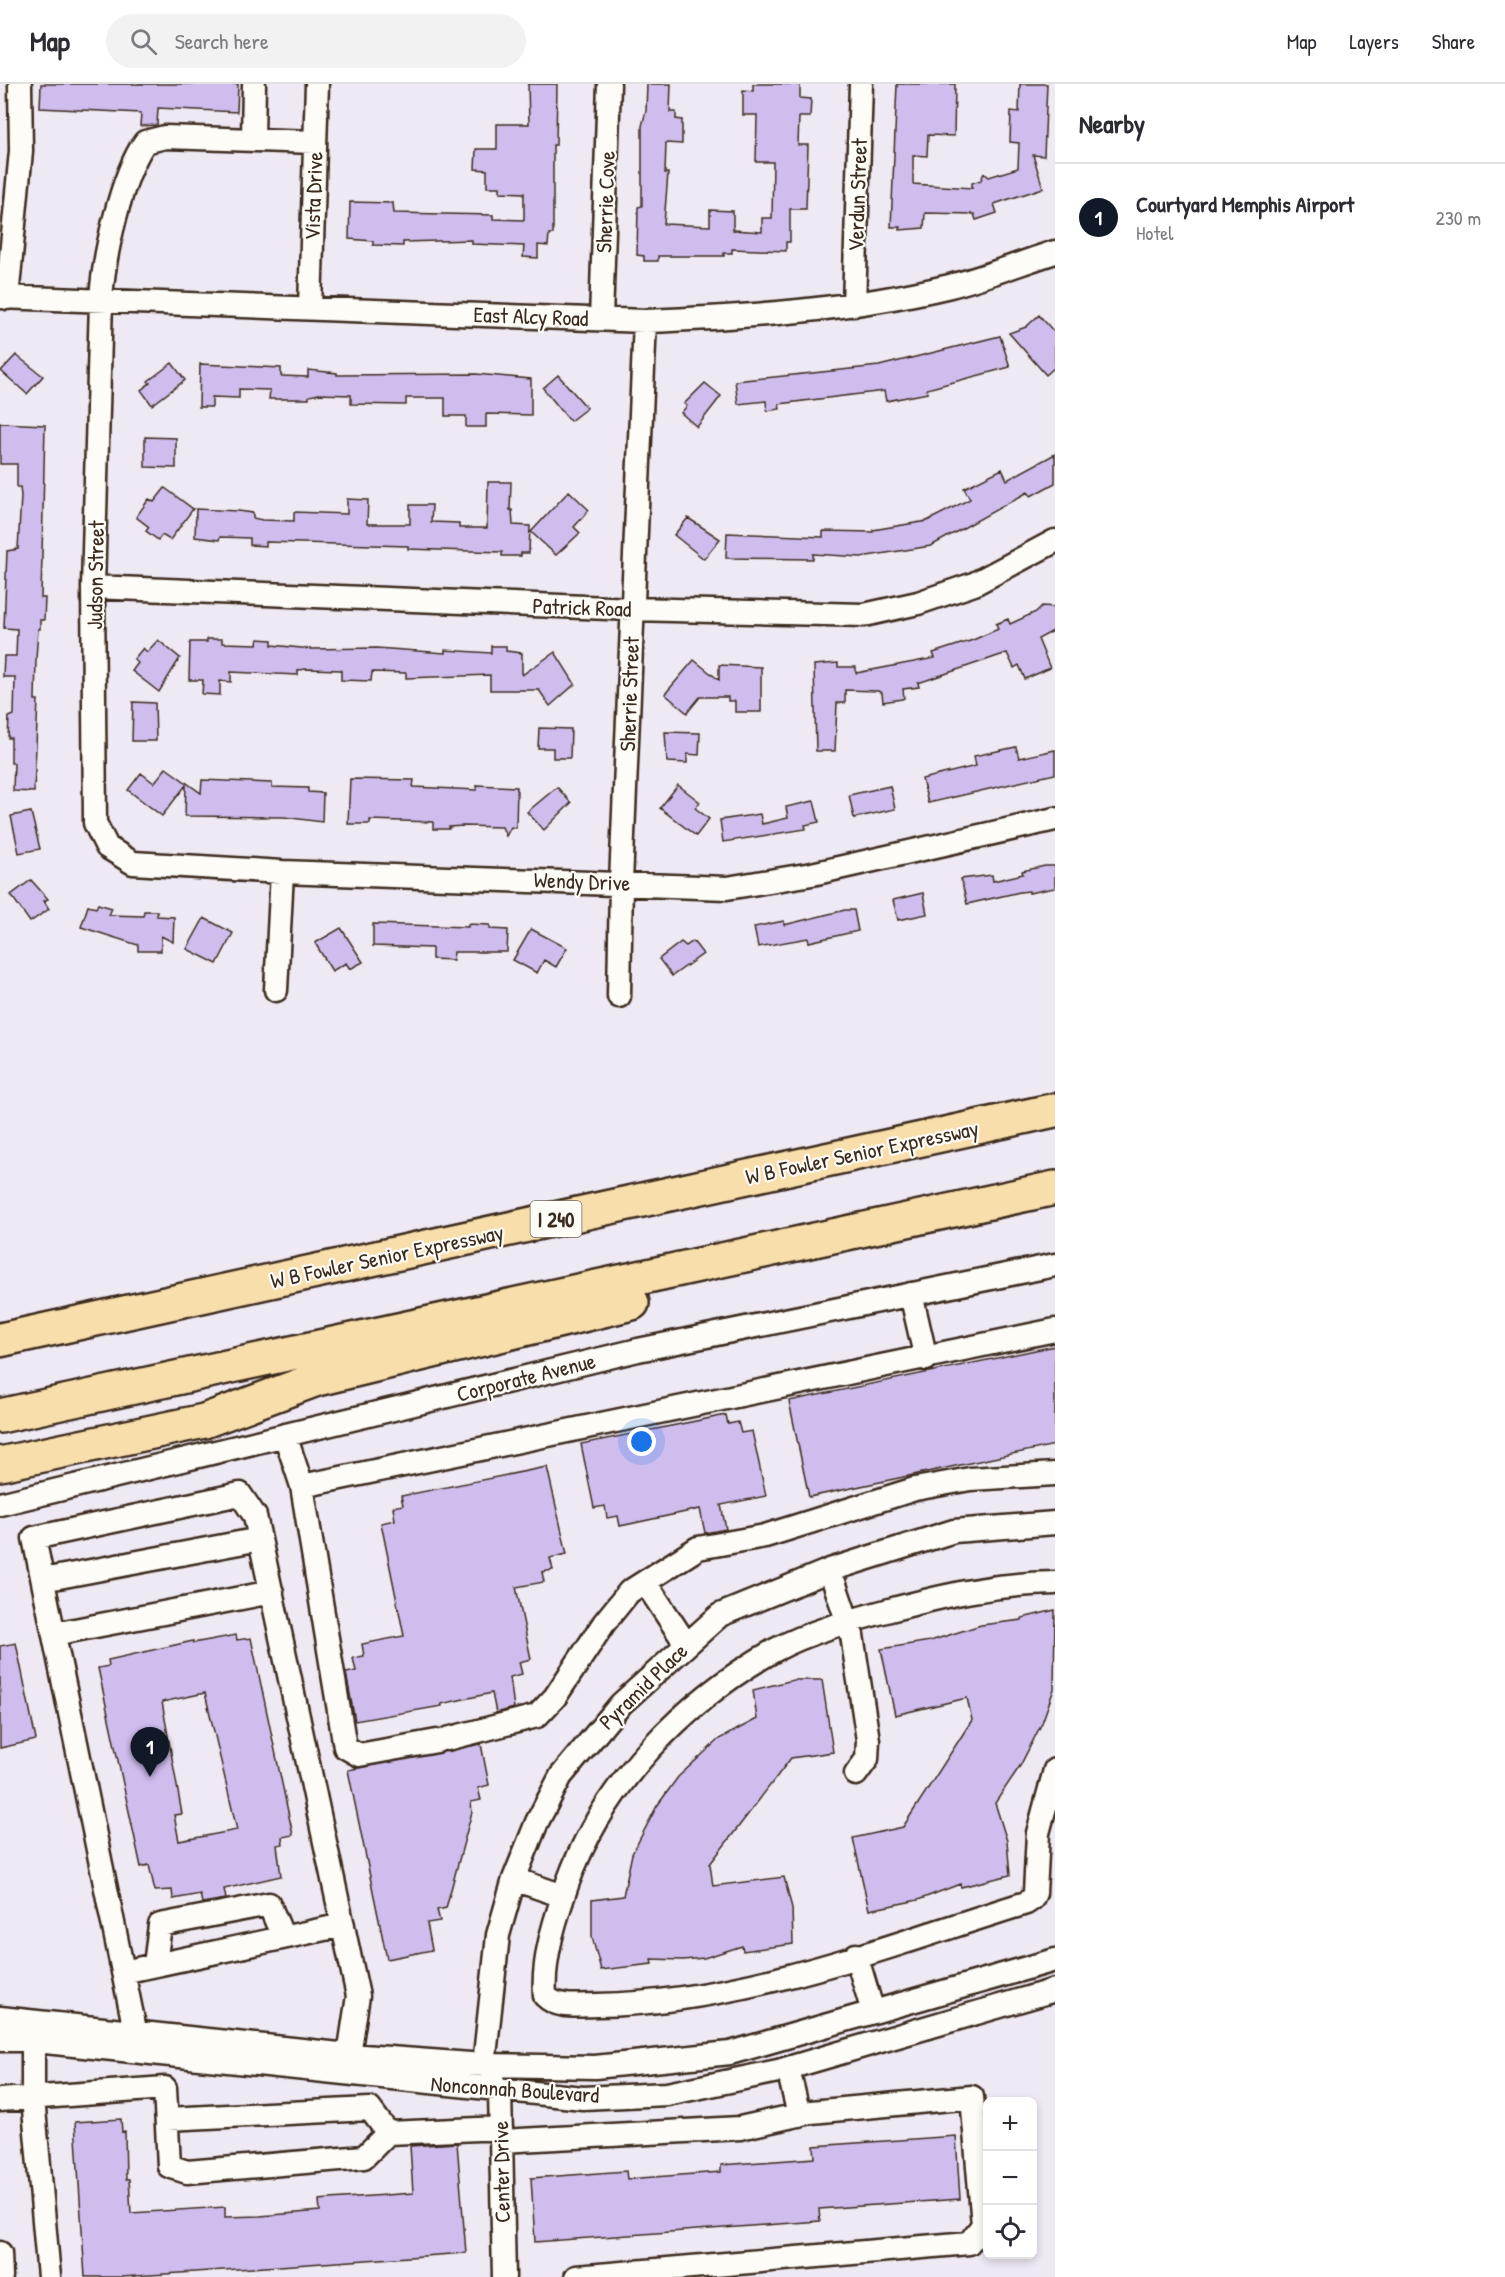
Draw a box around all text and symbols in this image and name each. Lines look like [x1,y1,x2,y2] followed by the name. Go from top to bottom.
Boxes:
[106,14,526,68] search box
[30,22,70,60] text: Map
[127,25,160,58] icon: search
[175,26,269,56] text: Search here
[1287,27,1316,56] text: Map
[1349,27,1399,56] text: Layers
[1432,27,1475,56] text: Share
[1079,106,1145,141] text: Nearby
[840,137,874,252] street label: Verdun Street
[588,150,622,254] street label: Sherrie Cove
[296,151,330,241] street label: Vista Drive
[1136,189,1354,219] text: Courtyard Memphis Airport
[1095,204,1102,231] text: 1
[1436,204,1481,231] text: 230 m
[1136,219,1174,246] text: Hotel
[473,299,589,333] street label: East Alcy Road
[79,520,111,630] street label: Judson Street
[532,590,632,624] street label: Patrick Road
[612,636,646,752] street label: Sherrie Street
[533,864,631,898] street label: Wendy Drive
[743,1113,981,1191] street label: W B Fowler Senior Expressway
[530,1201,582,1237] road number: I 240
[268,1217,506,1295] street label: W B Fowler Senior Expressway
[454,1345,599,1409] street label: Corporate Avenue
[627,1427,656,1456] your location
[592,1636,694,1736] street label: Pyramid Place
[130,1728,170,1777] pin: 1
[430,2068,601,2110] street label: Nonconnah Boulevard
[983,2097,1037,2259] map controls
[983,2097,1037,2151] button: +
[485,2120,517,2223] street label: Center Drive
[983,2151,1037,2205] button: −
[983,2205,1037,2259] button: locate

